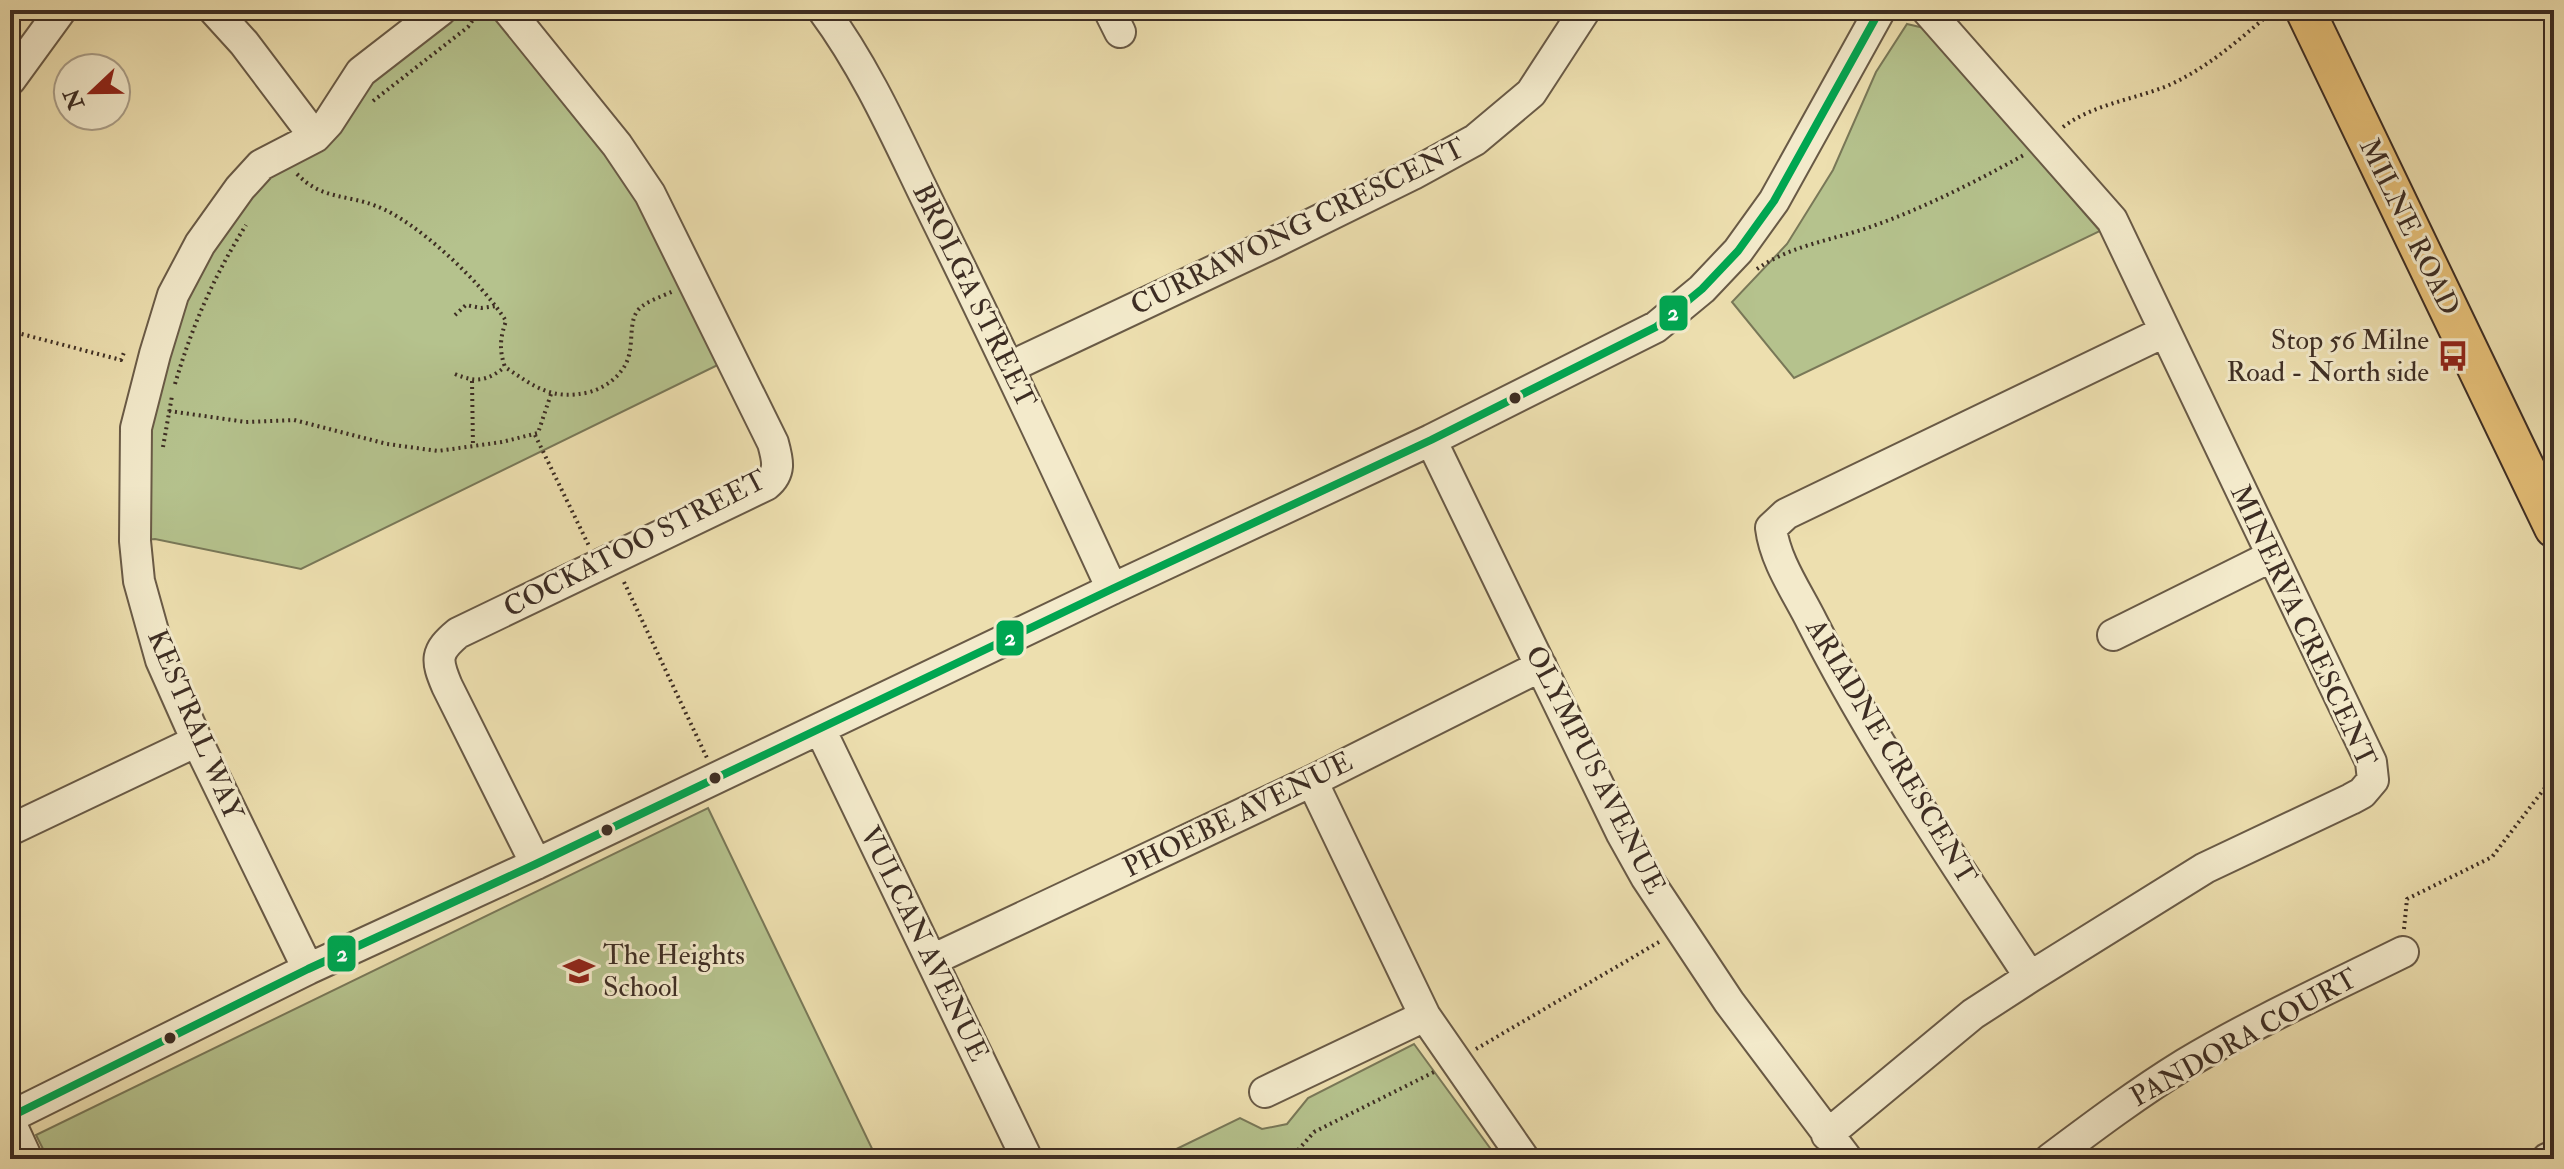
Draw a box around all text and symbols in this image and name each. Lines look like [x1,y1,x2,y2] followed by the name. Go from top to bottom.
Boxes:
[52,52,132,132] north arrow
[58,84,91,114] text: N
[1125,131,1471,323] street label: CURRAWONG CRESCENT
[2351,133,2467,321] street label: MILNE ROAD
[905,178,1044,414] street label: BROLGA STREET
[1658,294,1689,332] line badge: 2
[1667,299,1679,327] text: 2
[2226,323,2429,390] place label: Stop 56 Milne Road - North side
[2436,339,2470,373] bus stop icon: Stop 56 Milne Road - North side
[1507,390,1523,406] unlabelled marker
[498,462,772,625] street label: COCKATOO STREET
[2222,479,2384,773] street label: MINERVA CRESCENT
[1797,612,1984,891] street label: ARIADNE CRESCENT
[995,619,1025,657] line badge: 2
[1004,624,1016,652] text: 2
[139,625,251,826] street label: KESTRAL WAY
[1517,640,1673,900] street label: OLYMPUS AVENUE
[1118,744,1358,886] street label: PHOEBE AVENUE
[707,770,723,786] unlabelled marker
[852,821,996,1067] street label: VULCAN AVENUE
[599,822,615,838] unlabelled marker
[326,934,357,973] line badge: 2
[603,938,745,1005] place label: The Heights School
[336,940,348,968] text: 2
[562,954,596,988] school or university icon: The Heights School
[2124,961,2364,1115] street label: PANDORA COURT
[162,1030,178,1046] unlabelled marker

